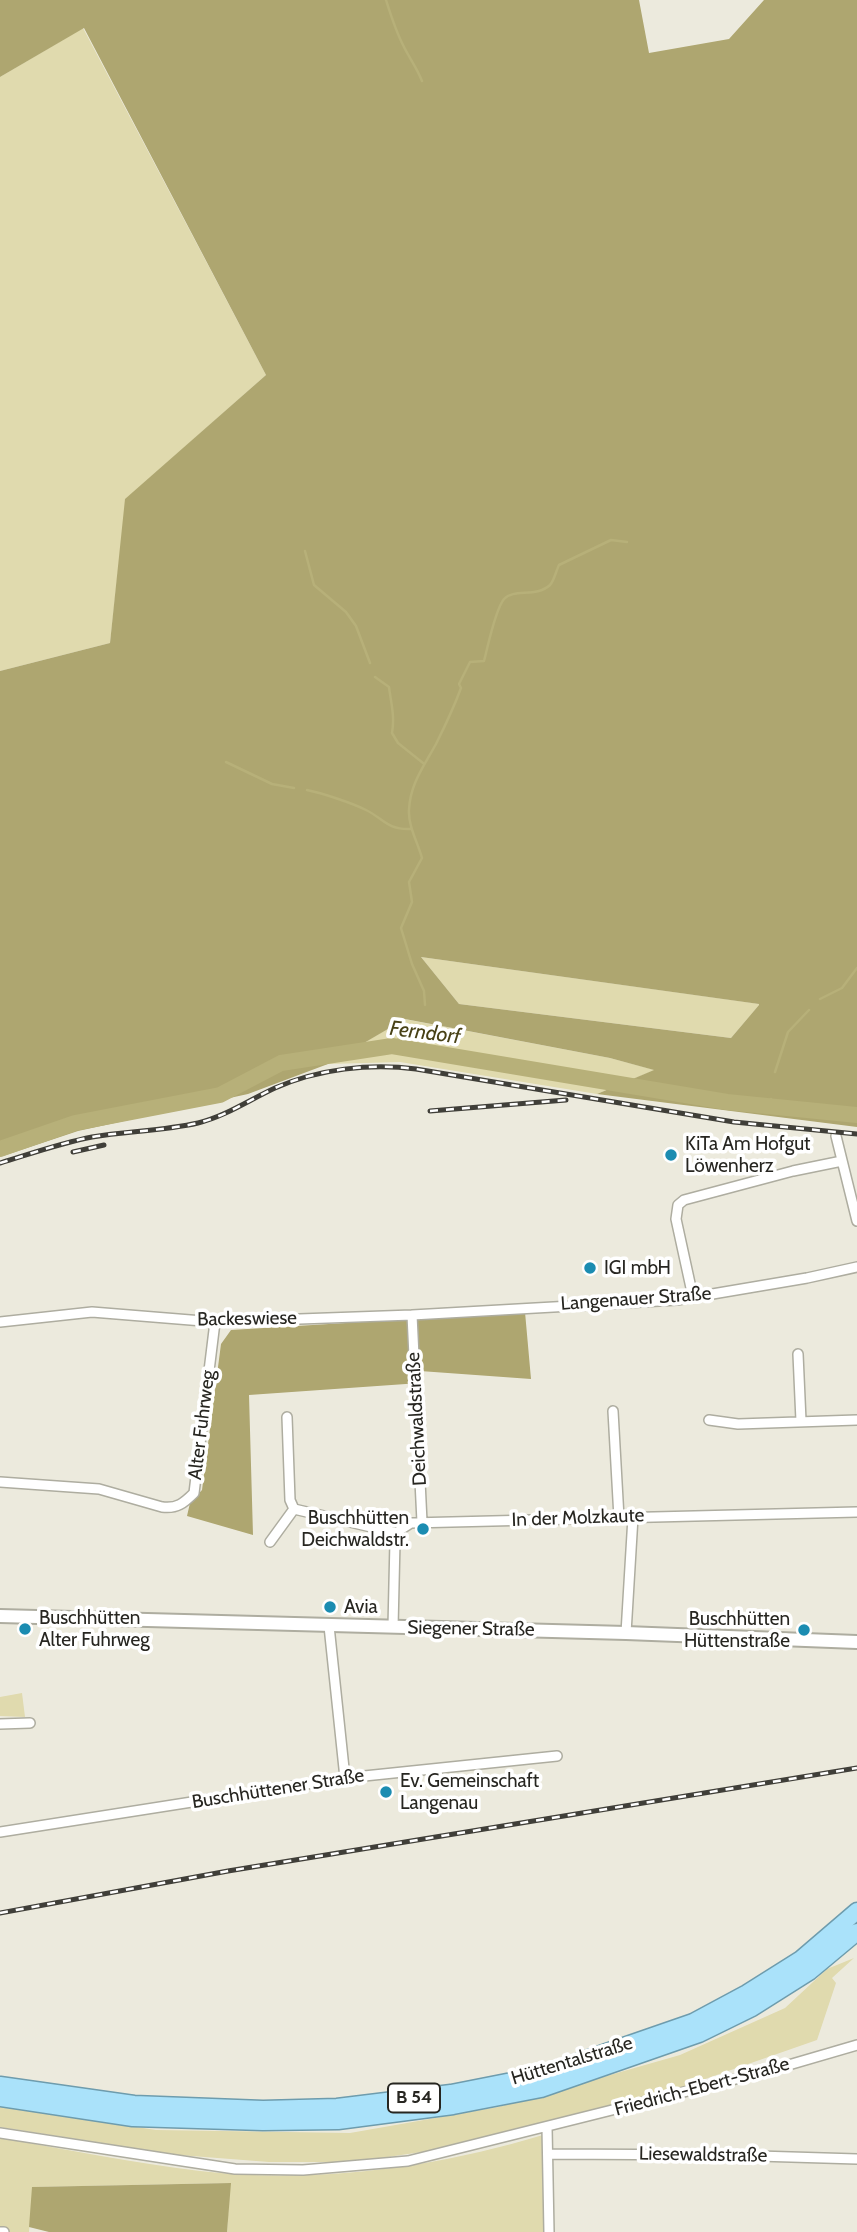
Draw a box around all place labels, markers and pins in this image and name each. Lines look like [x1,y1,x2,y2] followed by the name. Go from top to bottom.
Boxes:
[685,1133,811,1177] place label: KiTa Am Hofgut Löwenherz
[663,1147,679,1163] marker: KiTa Am Hofgut Löwenherz
[604,1257,671,1279] place label: IGI mbH
[582,1260,598,1276] marker: IGI mbH
[301,1507,409,1551] place label: Buschhütten Deichwaldstr.
[415,1521,431,1537] marker: Buschhütten Deichwaldstr.
[344,1596,378,1618] place label: Avia
[322,1599,338,1615] marker: Avia
[39,1607,150,1651] place label: Buschhütten Alter Fuhrweg
[684,1608,790,1652] place label: Buschhütten Hüttenstraße
[17,1621,33,1637] marker: Buschhütten Alter Fuhrweg
[796,1622,812,1638] marker: Buschhütten Hüttenstraße
[400,1770,539,1814] place label: Ev. Gemeinschaft Langenau
[378,1784,394,1800] marker: Ev. Gemeinschaft Langenau

